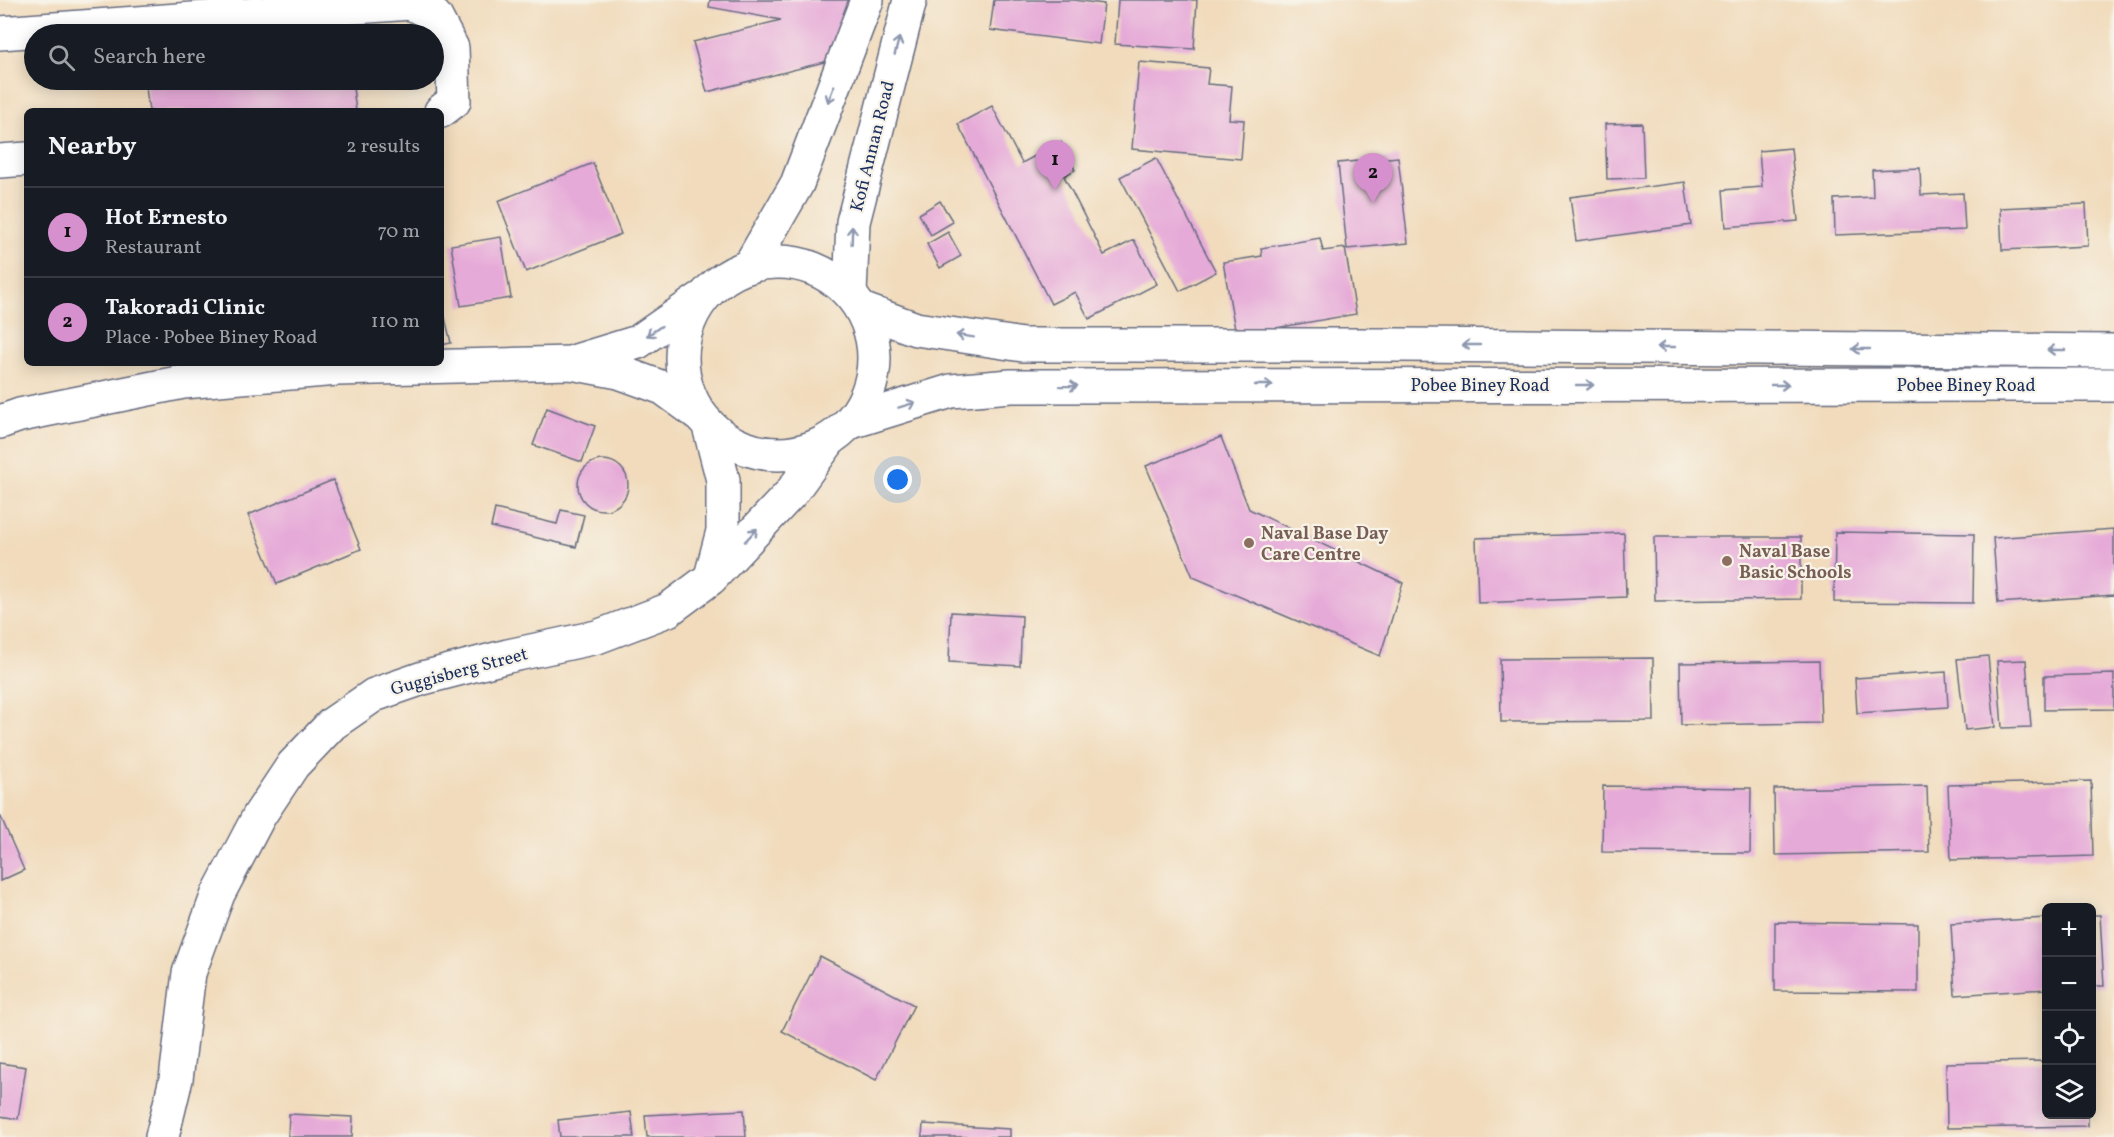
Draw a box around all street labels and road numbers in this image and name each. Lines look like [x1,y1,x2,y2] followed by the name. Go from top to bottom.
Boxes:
[845,78,902,214] street label: Kofi Annan Road
[1410,374,1550,399] street label: Pobee Biney Road
[1896,374,2036,399] street label: Pobee Biney Road
[388,642,531,703] street label: Guggisberg Street

